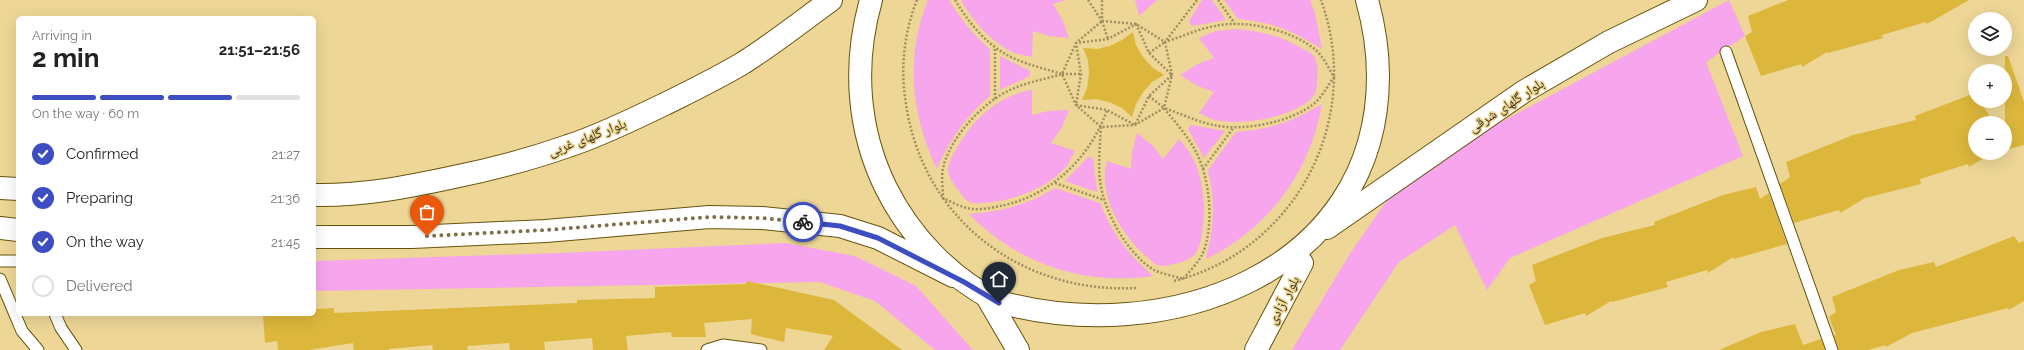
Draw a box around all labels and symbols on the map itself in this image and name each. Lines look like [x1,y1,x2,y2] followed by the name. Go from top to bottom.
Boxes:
[1465,75,1547,136] street label: بلوار گلهای شرقی
[546,115,629,160] street label: بلوار گلهای غربی
[410,195,444,236] pin
[783,202,823,242] courier
[982,262,1016,303] pin
[1264,273,1303,327] street label: بلوار آزادی

